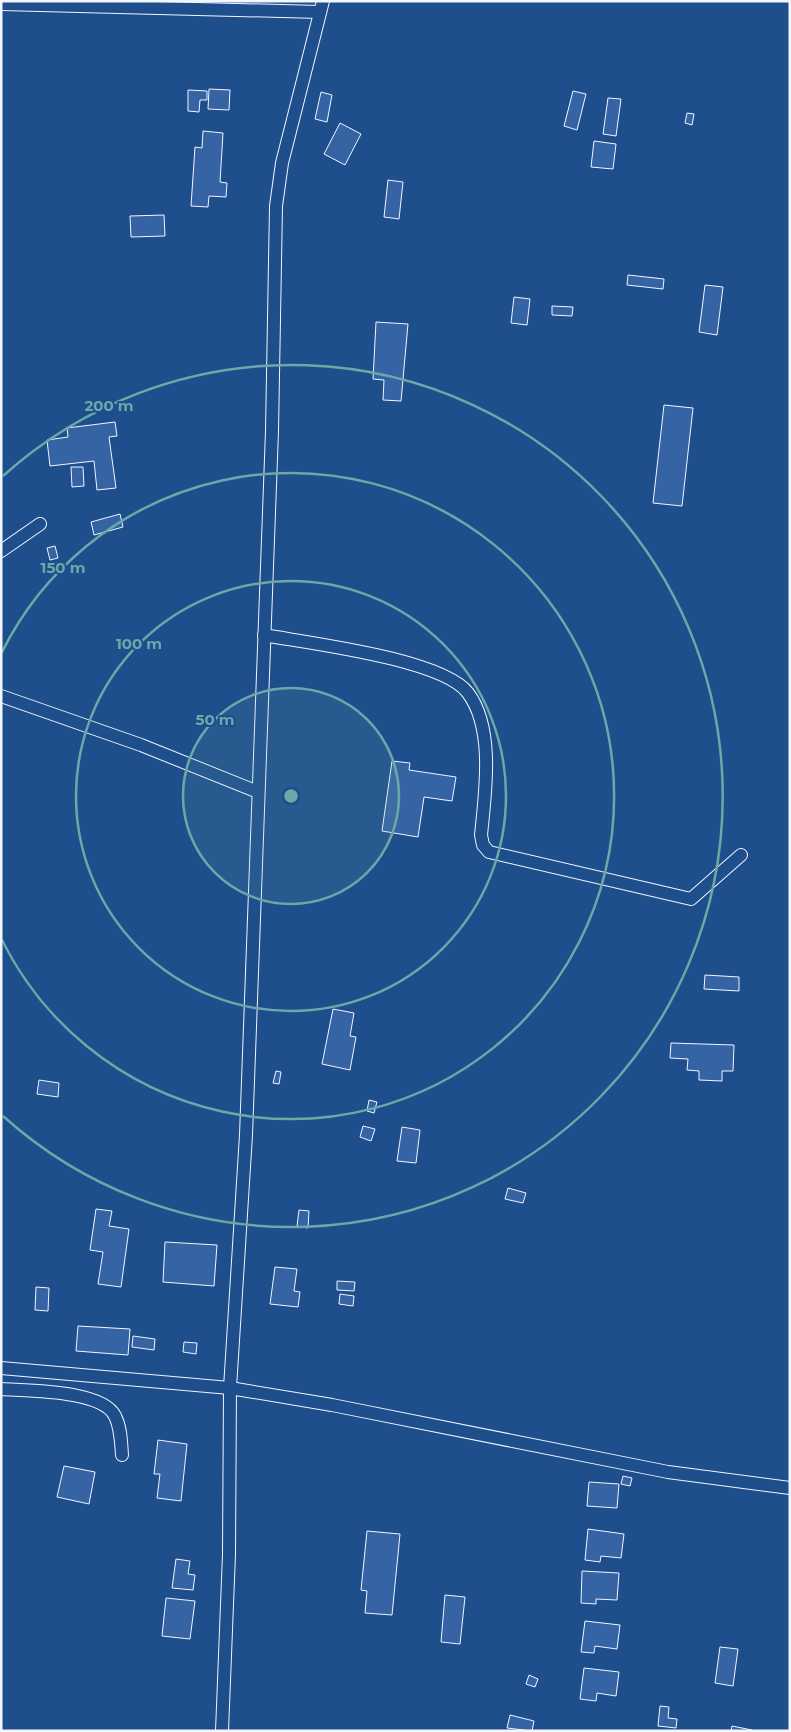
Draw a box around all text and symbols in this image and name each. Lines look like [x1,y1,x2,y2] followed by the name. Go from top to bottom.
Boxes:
[84,396,134,415] text: 200 m
[41,558,85,577] text: 150 m
[116,634,162,653] text: 100 m
[195,710,235,729] text: 50 m
[282,787,300,805] centre of rings

